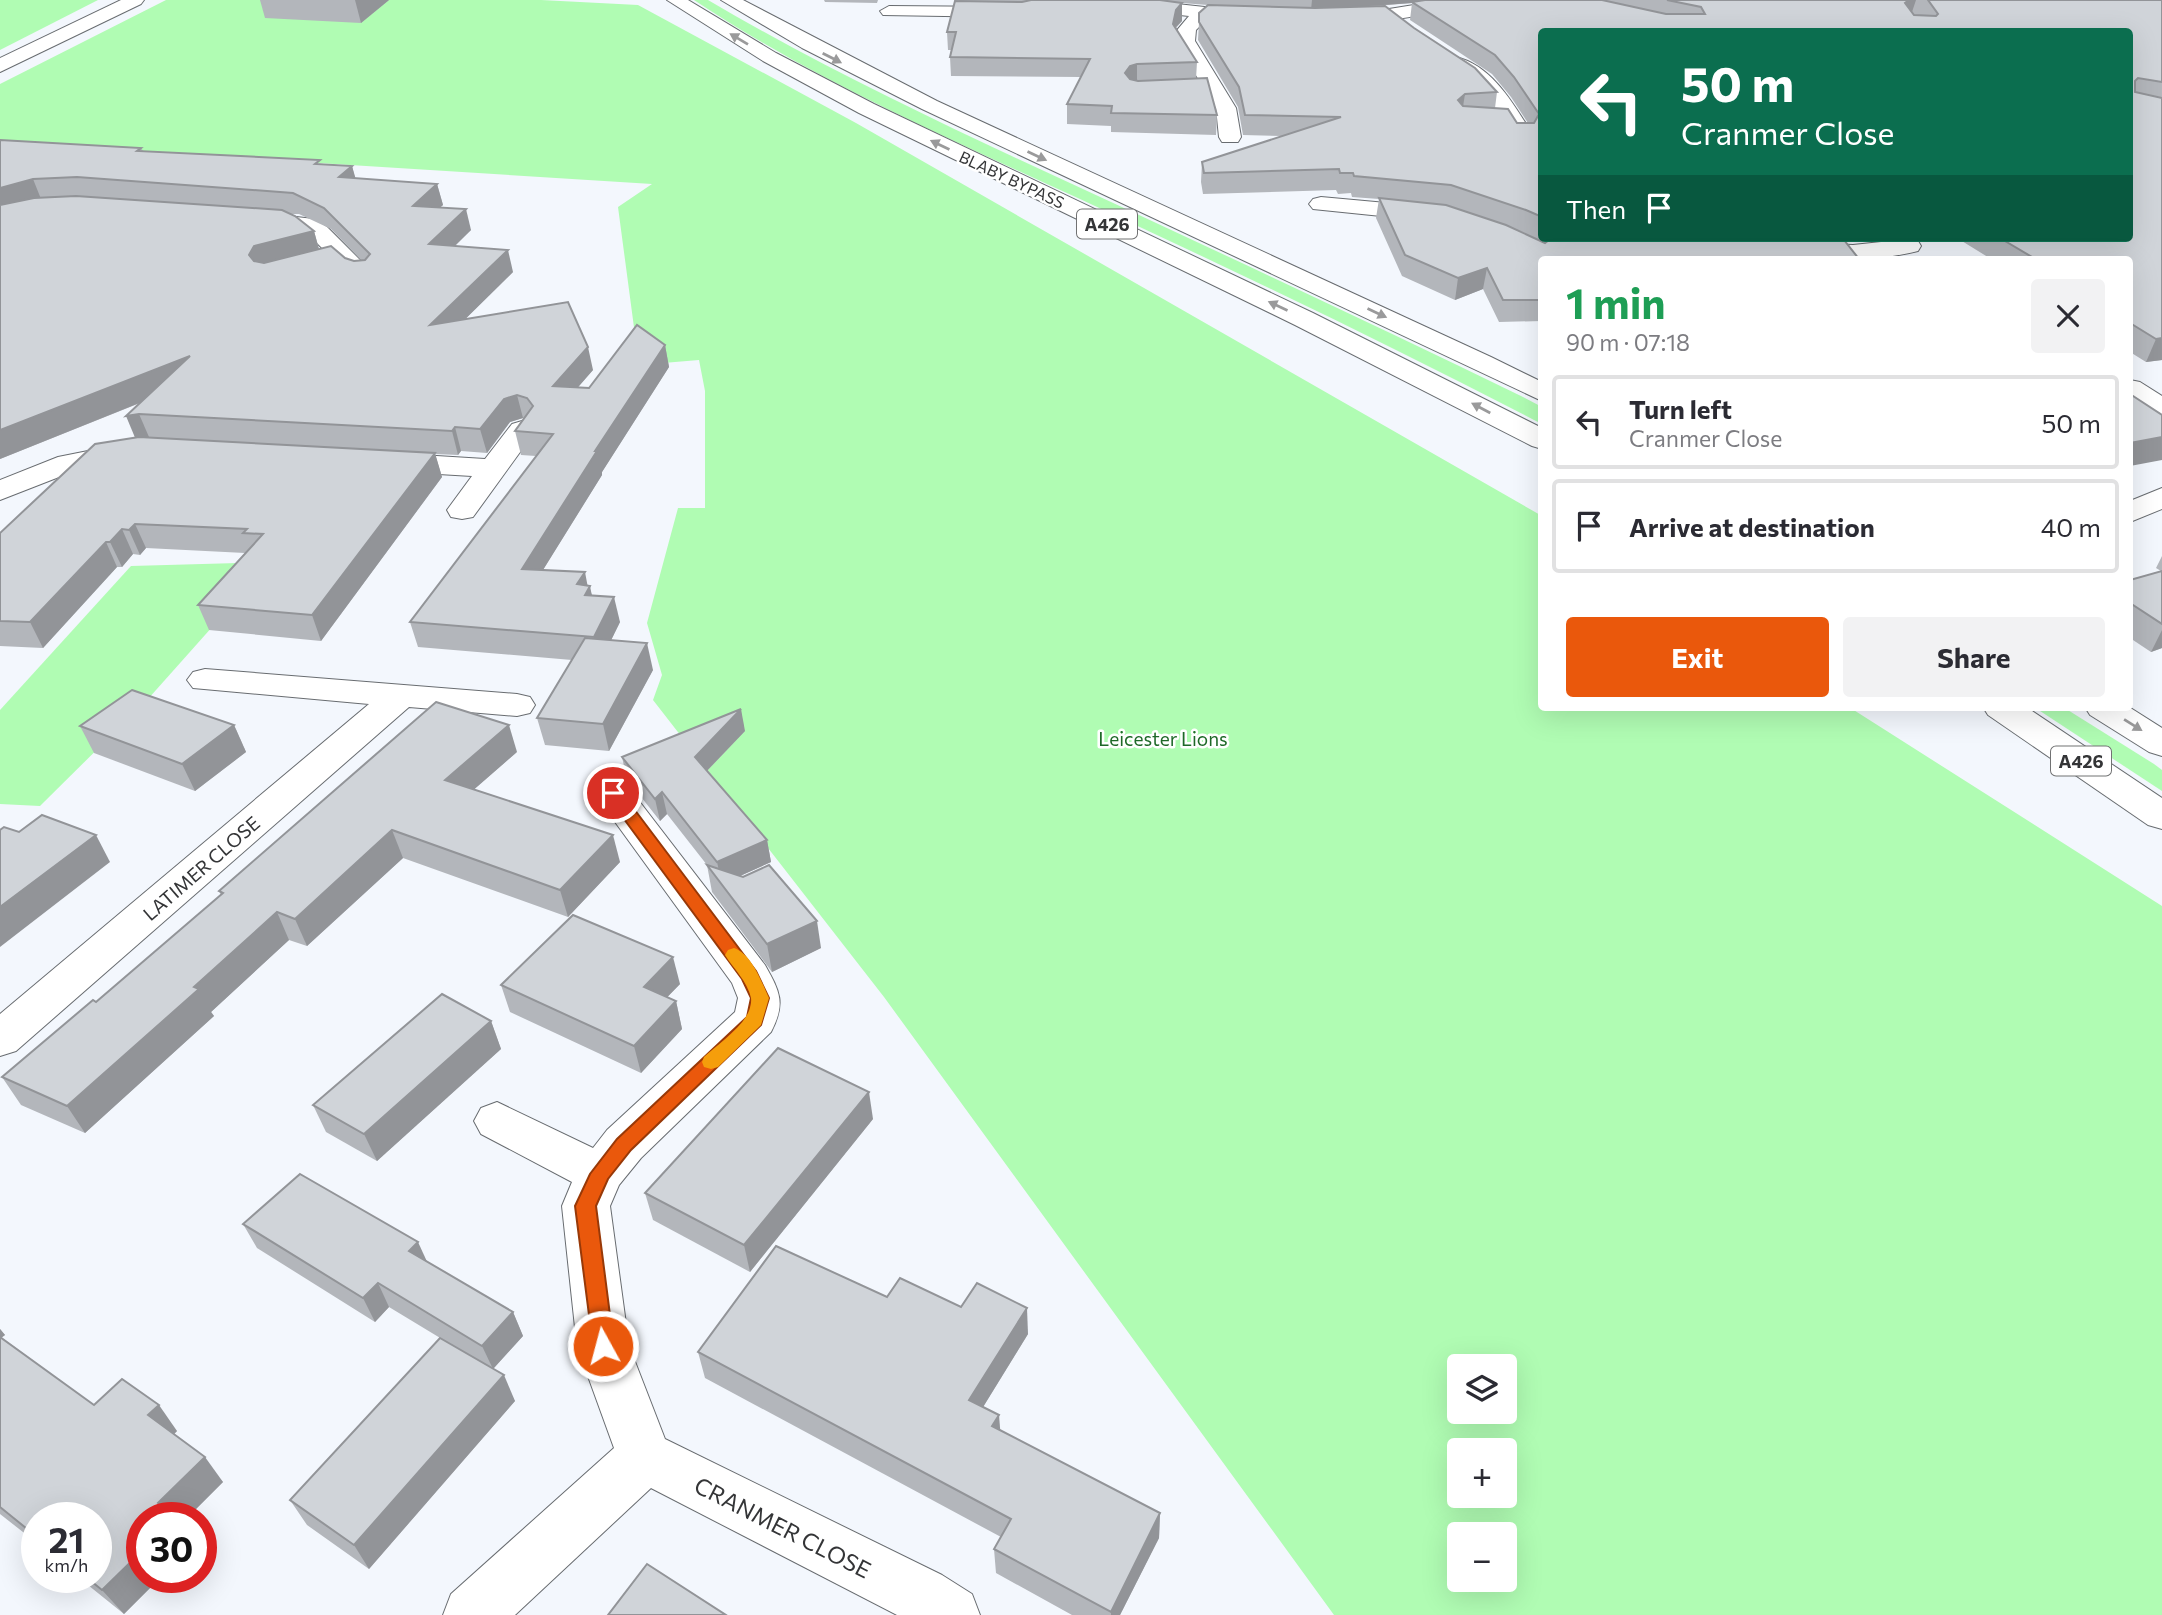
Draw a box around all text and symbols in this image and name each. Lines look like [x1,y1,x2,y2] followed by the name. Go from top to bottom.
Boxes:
[729,33,748,46] one-way arrow
[822,52,842,63] one-way arrow
[1681,52,1794,112] text: 50 m
[1566,56,1657,147] icon: left
[1681,112,1894,152] text: Cranmer Close
[930,139,950,150] one-way arrow
[956,146,1068,212] street label: BLABY BYPASS
[1027,150,1047,162] one-way arrow
[1640,189,1678,227] icon: arrive
[1566,193,1626,224] text: Then
[1077,210,1137,238] road number: A426
[1566,276,1666,328] text: 1 min
[2031,279,2105,353] button: close
[1268,300,1288,312] one-way arrow
[1367,307,1387,319] one-way arrow
[1566,328,1690,356] text: 90 m · 07:18
[1629,393,1732,424] text: Turn left
[1472,402,1491,414] one-way arrow
[1570,403,1608,441] icon: left
[2041,407,2101,438] text: 50 m
[1629,424,1782,452] text: Cranmer Close
[1570,507,1608,545] icon: arrive
[1629,511,1875,542] text: Arrive at destination
[2041,511,2101,542] text: 40 m
[1566,617,1829,697] button: Exit
[1843,617,2105,697] button: Share
[2123,719,2142,732] one-way arrow
[1098,727,1228,750] park label: Leicester Lions
[2051,746,2111,776] road number: A426
[583,763,643,823] pin
[594,774,632,812] icon: arrive
[138,811,264,925] street label: LATIMER CLOSE
[566,1309,640,1383] position arrow
[1447,1354,1517,1592] map controls
[1447,1354,1517,1424] button: layers
[1447,1438,1517,1508] button: +
[690,1470,876,1584] street label: CRANMER CLOSE
[126,1502,217,1593] speed limit sign: 30
[49,1517,84,1560] text: 21
[1447,1522,1517,1592] button: −
[45,1554,88,1576] text: km/h

